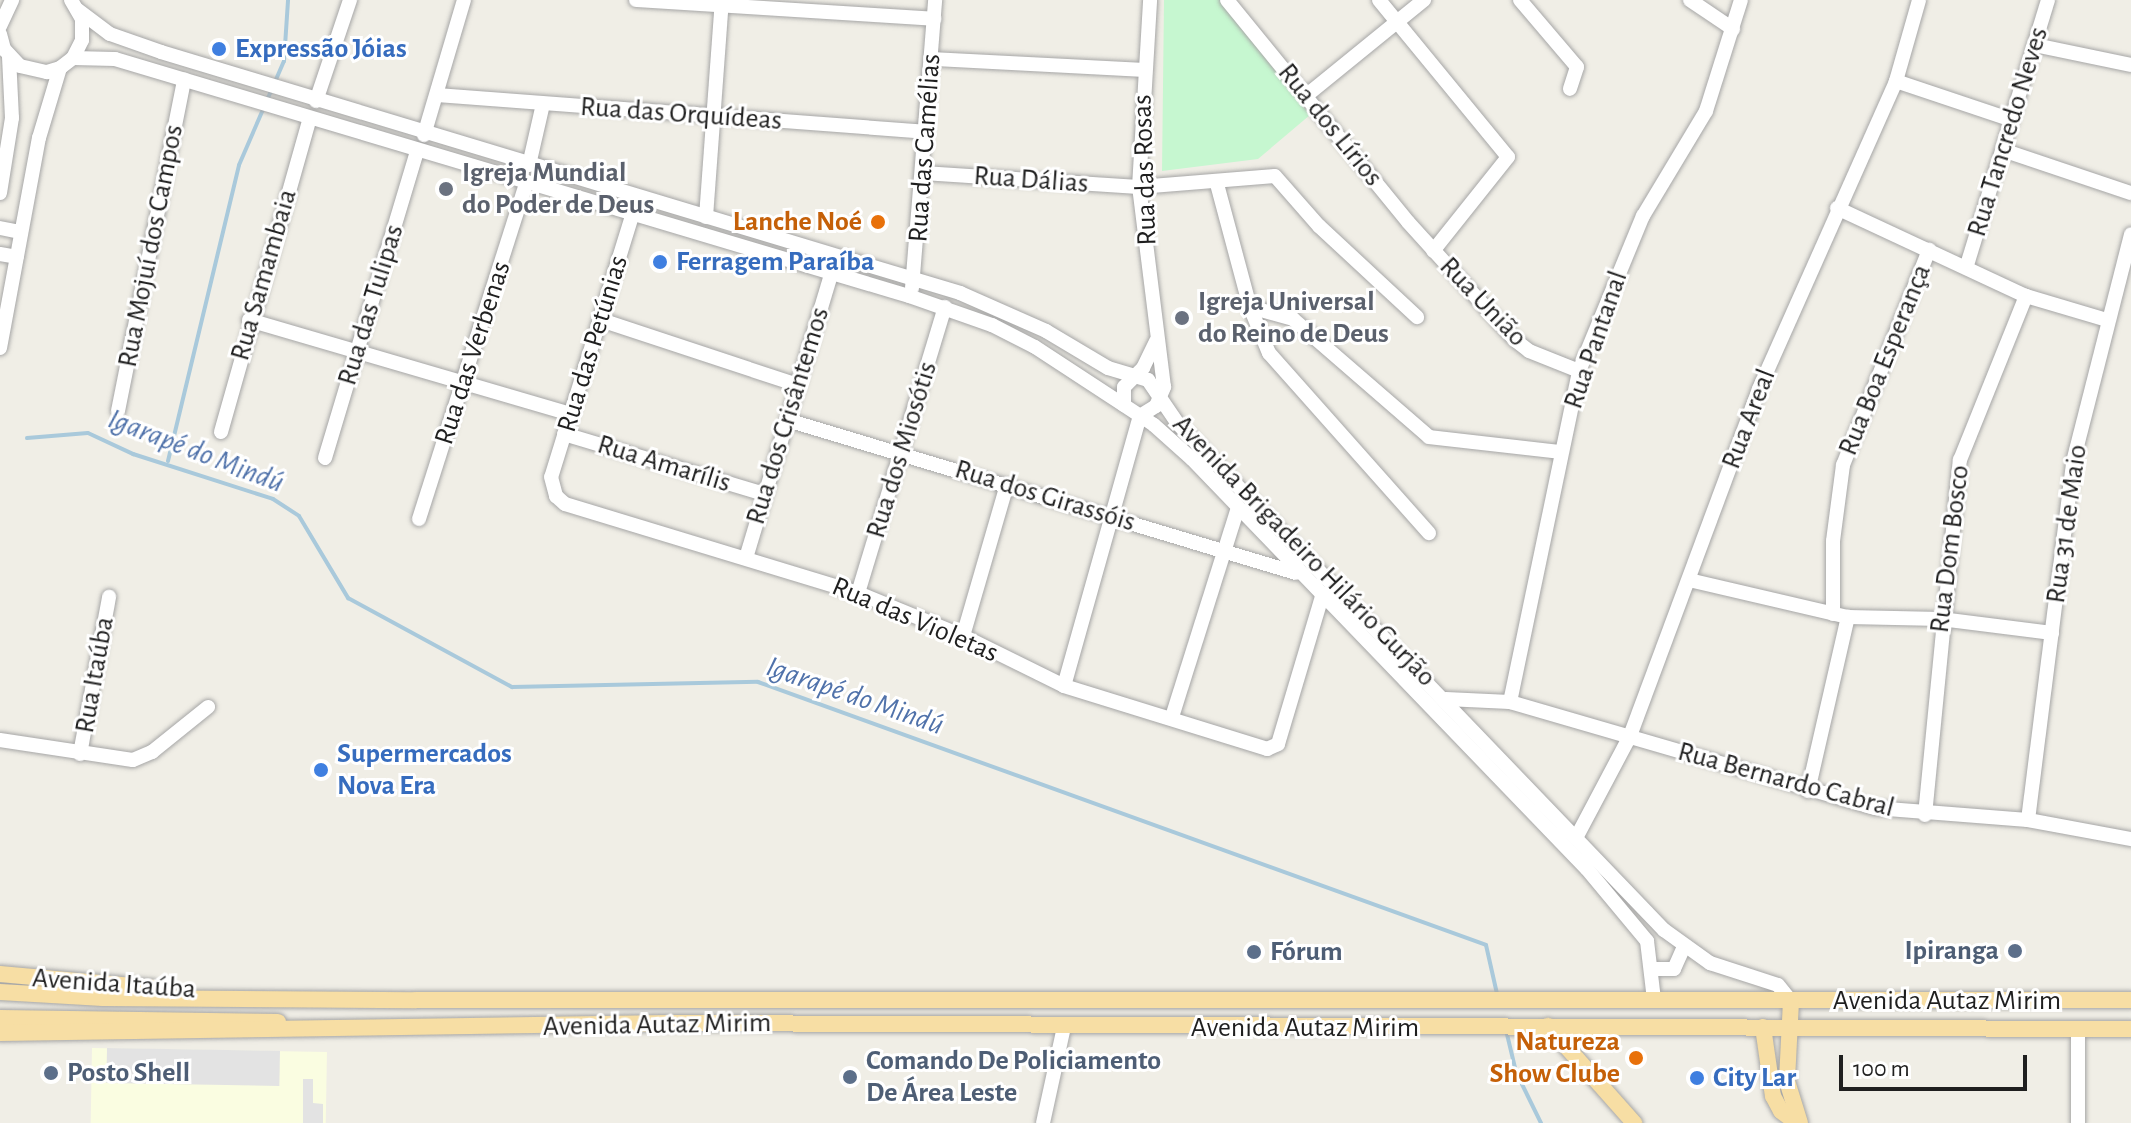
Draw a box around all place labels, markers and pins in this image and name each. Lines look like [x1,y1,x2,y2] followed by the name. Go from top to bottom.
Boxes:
[235,32,407,66] place label: Expressão Jóias
[210,40,228,58] marker: Expressão Jóias
[462,156,654,222] place label: Igreja Mundial do Poder de Deus
[437,180,455,198] marker: Igreja Mundial do Poder de Deus
[733,205,862,239] place label: Lanche Noé
[869,213,887,231] marker: Lanche Noé
[676,245,874,279] place label: Ferragem Paraíba
[651,253,669,271] marker: Ferragem Paraíba
[1198,285,1389,351] place label: Igreja Universal do Reino de Deus
[1173,309,1191,327] marker: Igreja Universal do Reino de Deus
[337,737,512,803] place label: Supermercados Nova Era
[312,761,330,779] marker: Supermercados Nova Era
[1904,934,1999,968] place label: Ipiranga
[1270,935,1343,969] place label: Fórum
[2006,942,2024,960] marker: Ipiranga
[1245,943,1263,961] marker: Fórum
[1490,1025,1620,1091] place label: Natureza Show Clube
[866,1044,1161,1110] place label: Comando De Policiamento De Área Leste
[1627,1049,1645,1067] marker: Natureza Show Clube
[67,1056,190,1090] place label: Posto Shell
[1713,1061,1796,1095] place label: City Lar
[42,1064,60,1082] marker: Posto Shell
[841,1068,859,1086] marker: Comando De Policiamento De Área Leste
[1688,1069,1706,1087] marker: City Lar

